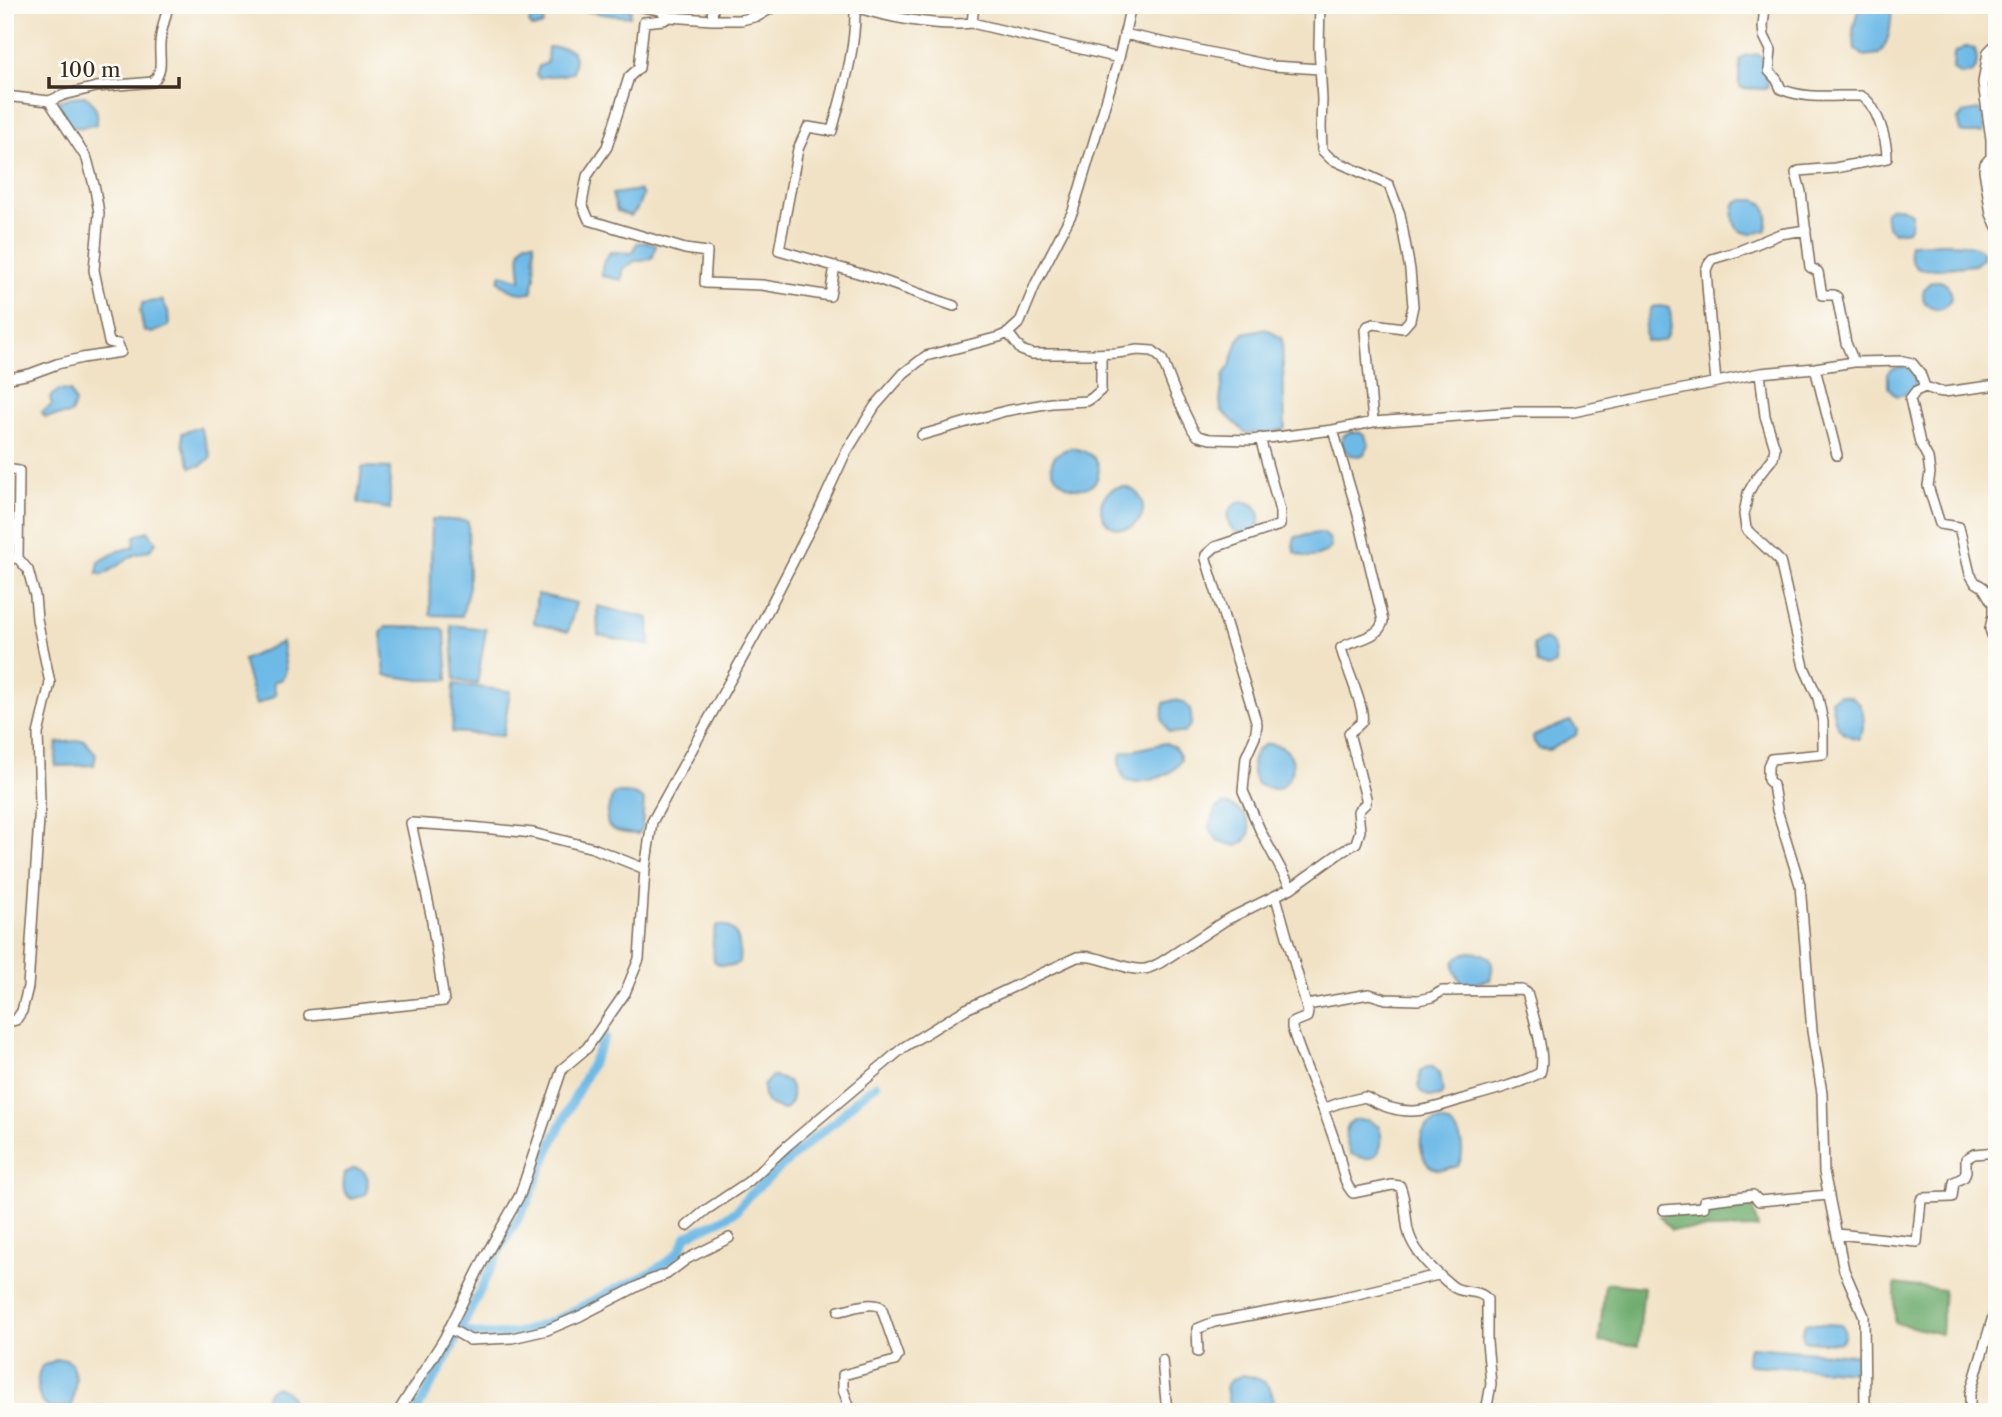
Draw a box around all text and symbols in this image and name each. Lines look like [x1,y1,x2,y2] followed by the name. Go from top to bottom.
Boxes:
[49,46,178,90] scale bar
[60,57,121,82] text: 100 m

